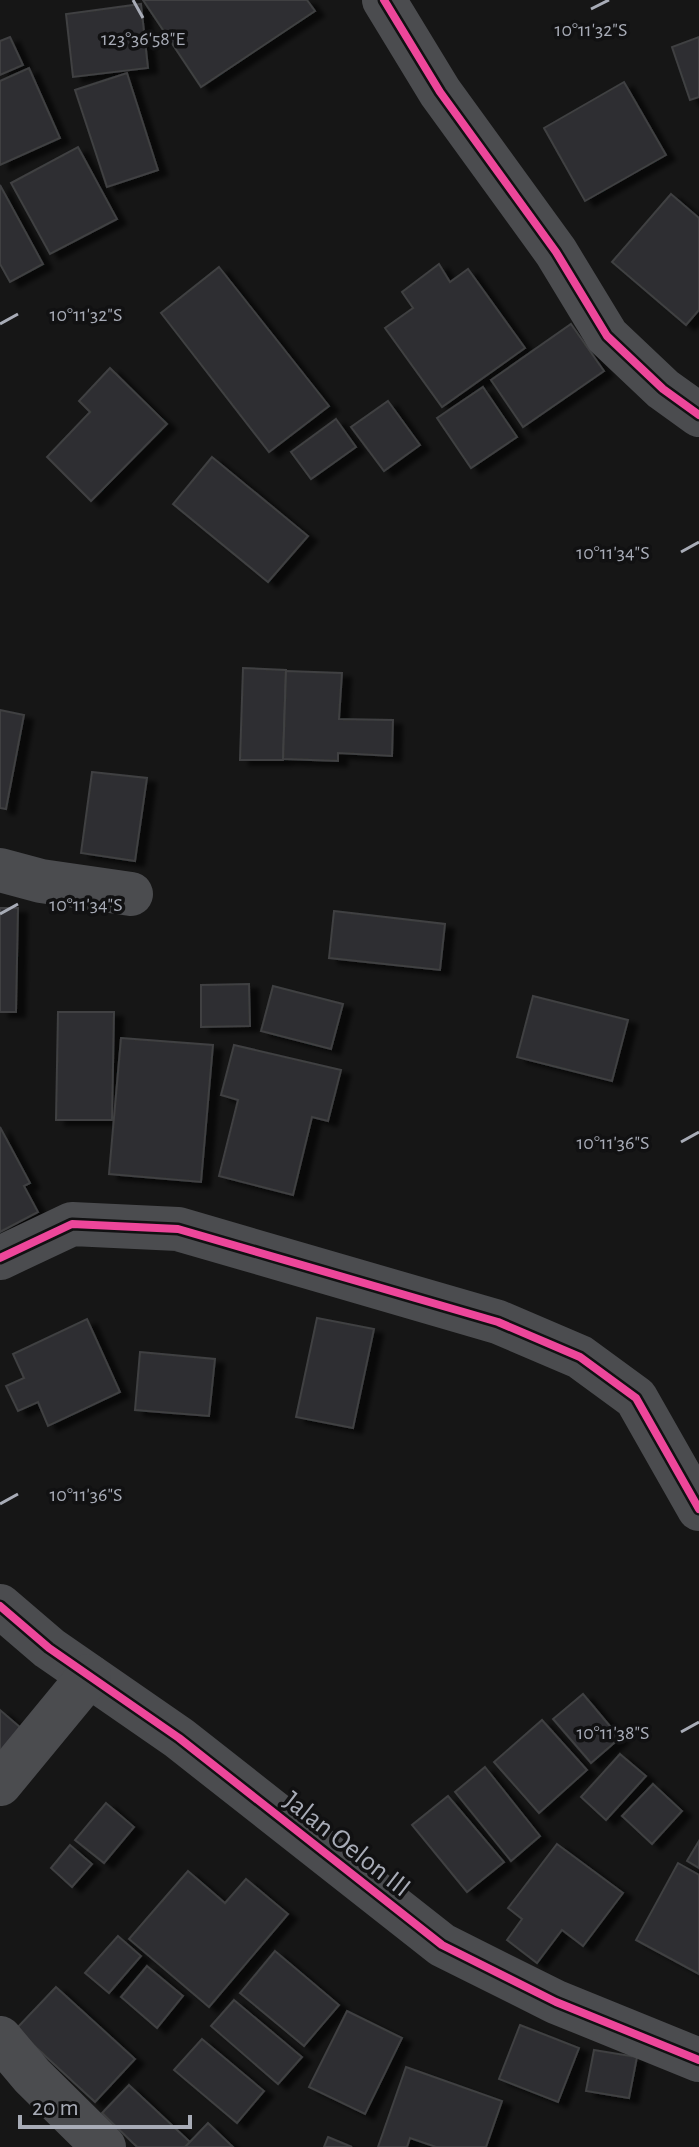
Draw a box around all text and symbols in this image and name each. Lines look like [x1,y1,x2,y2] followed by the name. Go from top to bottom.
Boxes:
[555,20,627,40] text: 10°11'32"S
[101,29,185,49] text: 123°36'58"E
[50,305,122,325] text: 10°11'32"S
[576,543,650,563] text: 10°11'34"S
[49,895,123,915] text: 10°11'34"S
[576,1133,650,1153] text: 10°11'36"S
[49,1485,123,1505] text: 10°11'36"S
[576,1723,650,1743] text: 10°11'38"S
[278,1787,415,1903] street label: Jalan Oelon III
[20,2079,190,2129] scale bar
[32,2096,79,2120] text: 20 m

